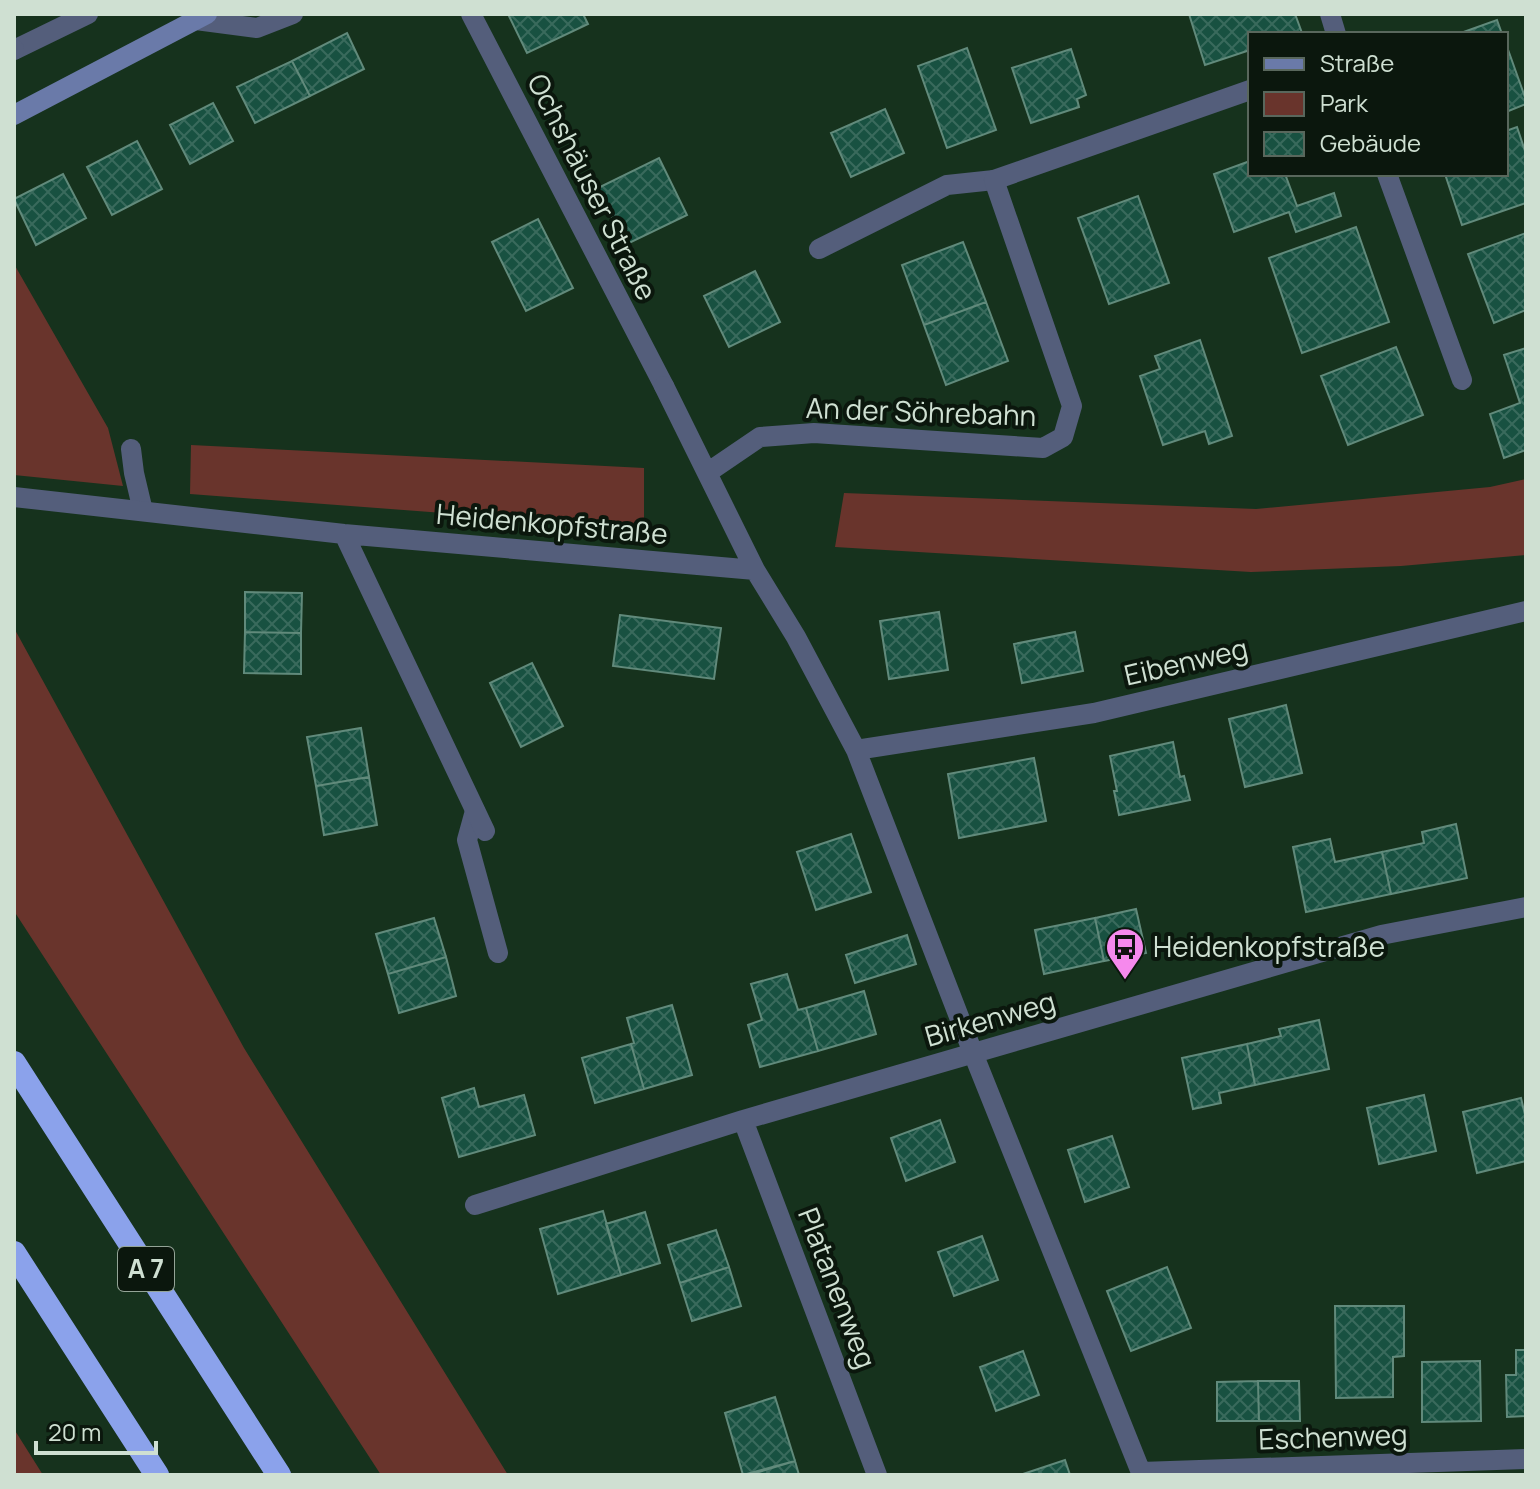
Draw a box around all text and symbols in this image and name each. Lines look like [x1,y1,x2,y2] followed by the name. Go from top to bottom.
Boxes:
[1248,32,1508,176] legend
[1320,46,1394,79] text: Straße
[519,67,666,306] street label: Ochshäuser Straße
[1320,86,1369,119] text: Park
[1320,126,1421,159] text: Gebäude
[805,388,1037,434] street label: An der Söhrebahn
[435,494,669,552] street label: Heidenkopfstraße
[1120,628,1251,694] street label: Eibenweg
[1104,926,1146,981] bus stop icon: Heidenkopfstraße
[1153,927,1385,965] place label: Heidenkopfstraße
[920,981,1059,1055] street label: Birkenweg
[790,1202,886,1373] street label: Platanenweg
[118,1247,174,1291] road number: A 7
[36,1405,156,1455] scale bar
[1258,1414,1408,1458] street label: Eschenweg
[48,1415,101,1448] text: 20 m

